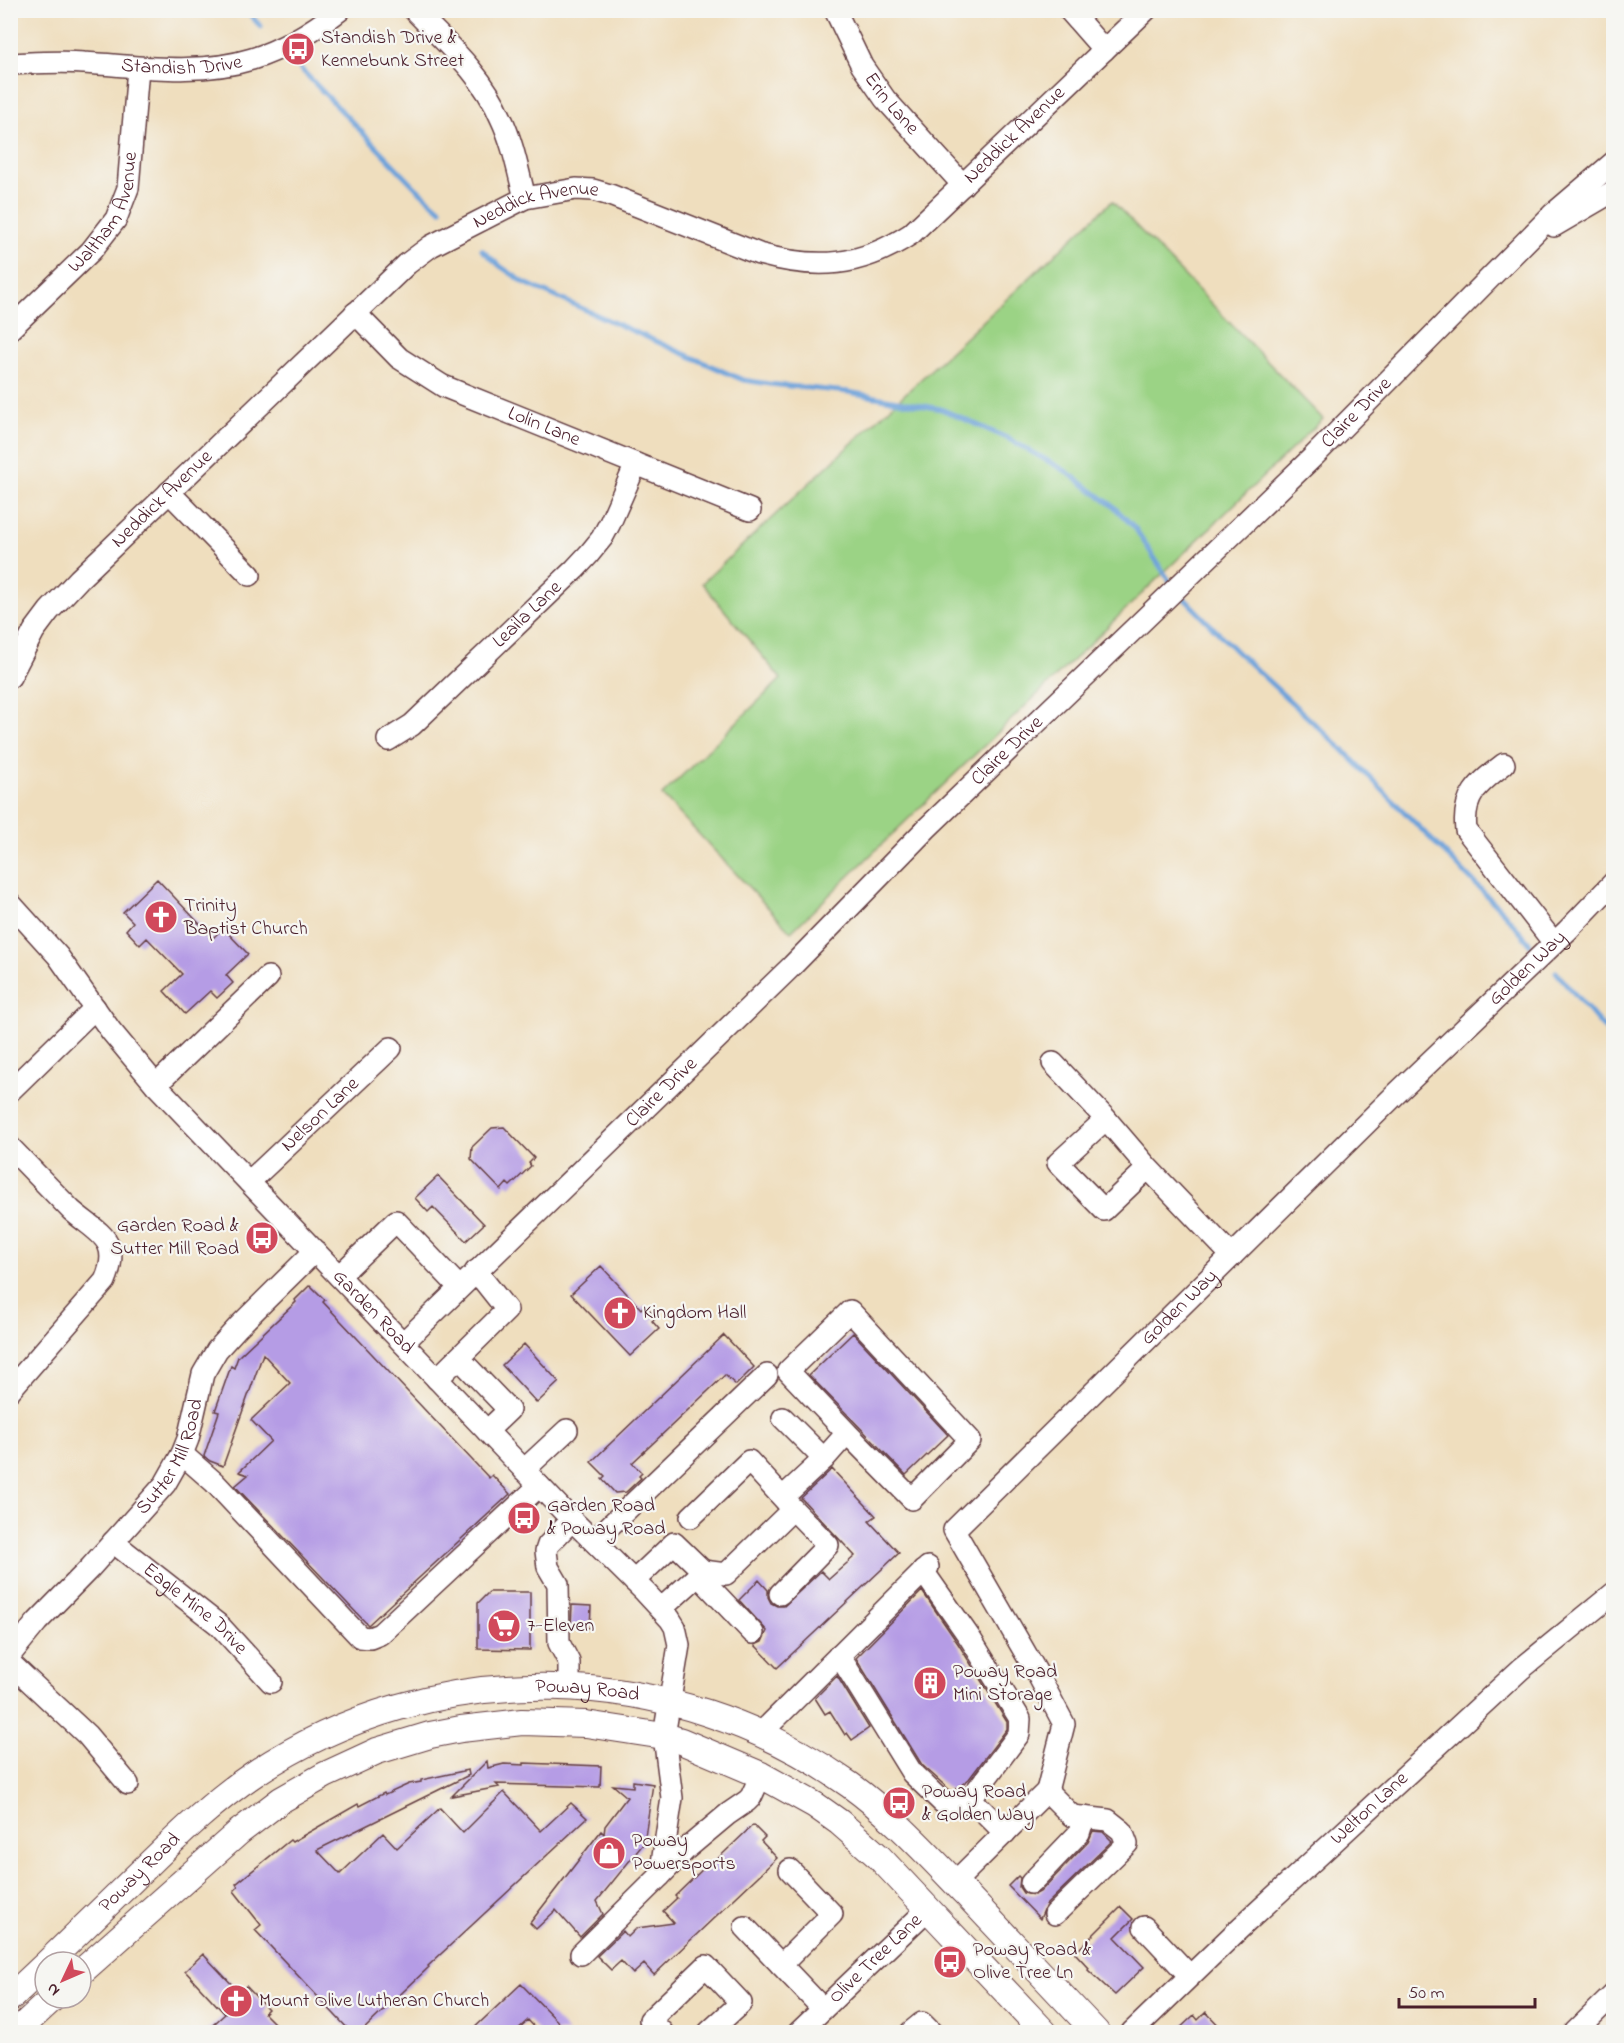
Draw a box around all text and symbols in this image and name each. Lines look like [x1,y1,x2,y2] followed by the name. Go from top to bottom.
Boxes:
[321,24,465,76] place label: Standish Drive & Kennebunk Street
[280,31,316,67] bus stop icon: Standish Drive & Kennebunk Street
[120,48,245,83] street label: Standish Drive
[856,67,926,142] street label: Erin Lane
[957,79,1072,191] street label: Neddick Avenue
[61,151,145,280] street label: Waltham Avenue
[468,174,603,237] street label: Neddick Avenue
[1314,371,1399,455] street label: Claire Drive
[503,399,585,455] street label: Lolin Lane
[105,443,219,555] street label: Neddick Avenue
[486,574,569,655] street label: Leaila Lane
[964,709,1050,793] street label: Claire Drive
[183,892,308,944] place label: Trinity Baptist Church
[143,899,179,935] church icon: Trinity Baptist Church
[1482,924,1573,1013] street label: Golden Way
[619,1050,704,1134] street label: Claire Drive
[275,1070,366,1159] street label: Nelson Lane
[110,1212,239,1264] place label: Garden Road & Sutter Mill Road
[244,1220,280,1256] bus stop icon: Garden Road & Sutter Mill Road
[325,1263,421,1361] street label: Garden Road
[1134,1263,1225,1352] street label: Golden Way
[602,1295,638,1331] church icon: Kingdom Hall
[643,1299,746,1329] place label: Kingdom Hall
[129,1396,211,1522] street label: Sutter Mill Road
[547,1492,665,1544] place label: Garden Road & Poway Road
[506,1500,542,1536] bus stop icon: Garden Road & Poway Road
[136,1556,254,1662] street label: Eagle Mine Drive
[486,1608,522,1644] supermarket icon: 7-Eleven
[527,1612,594,1641] place label: 7-Eleven
[953,1658,1057,1711] place label: Poway Road Mini Storage
[912,1665,948,1701] building icon: Poway Road Mini Storage
[535,1672,642,1710] street label: Poway Road
[1324,1765,1415,1852] street label: Welton Lane
[922,1778,1034,1830] place label: Poway Road & Golden Way
[881,1785,917,1821] bus stop icon: Poway Road & Golden Way
[92,1826,187,1920] street label: Poway Road
[632,1827,736,1879] place label: Poway Powersports
[591,1835,627,1871] shop icon: Poway Powersports
[822,1907,929,2011] street label: Olive Tree Lane
[973,1936,1091,1988] place label: Poway Road & Olive Tree Ln
[932,1944,968,1980] bus stop icon: Poway Road & Olive Tree Ln
[33,1950,93,2010] north arrow
[1399,1971,1536,2009] scale bar
[41,1977,66,2001] text: N
[1408,1981,1445,2007] text: 50 m
[218,1983,254,2019] church icon: Mount Olive Lutheran Church
[259,1987,489,2016] place label: Mount Olive Lutheran Church

